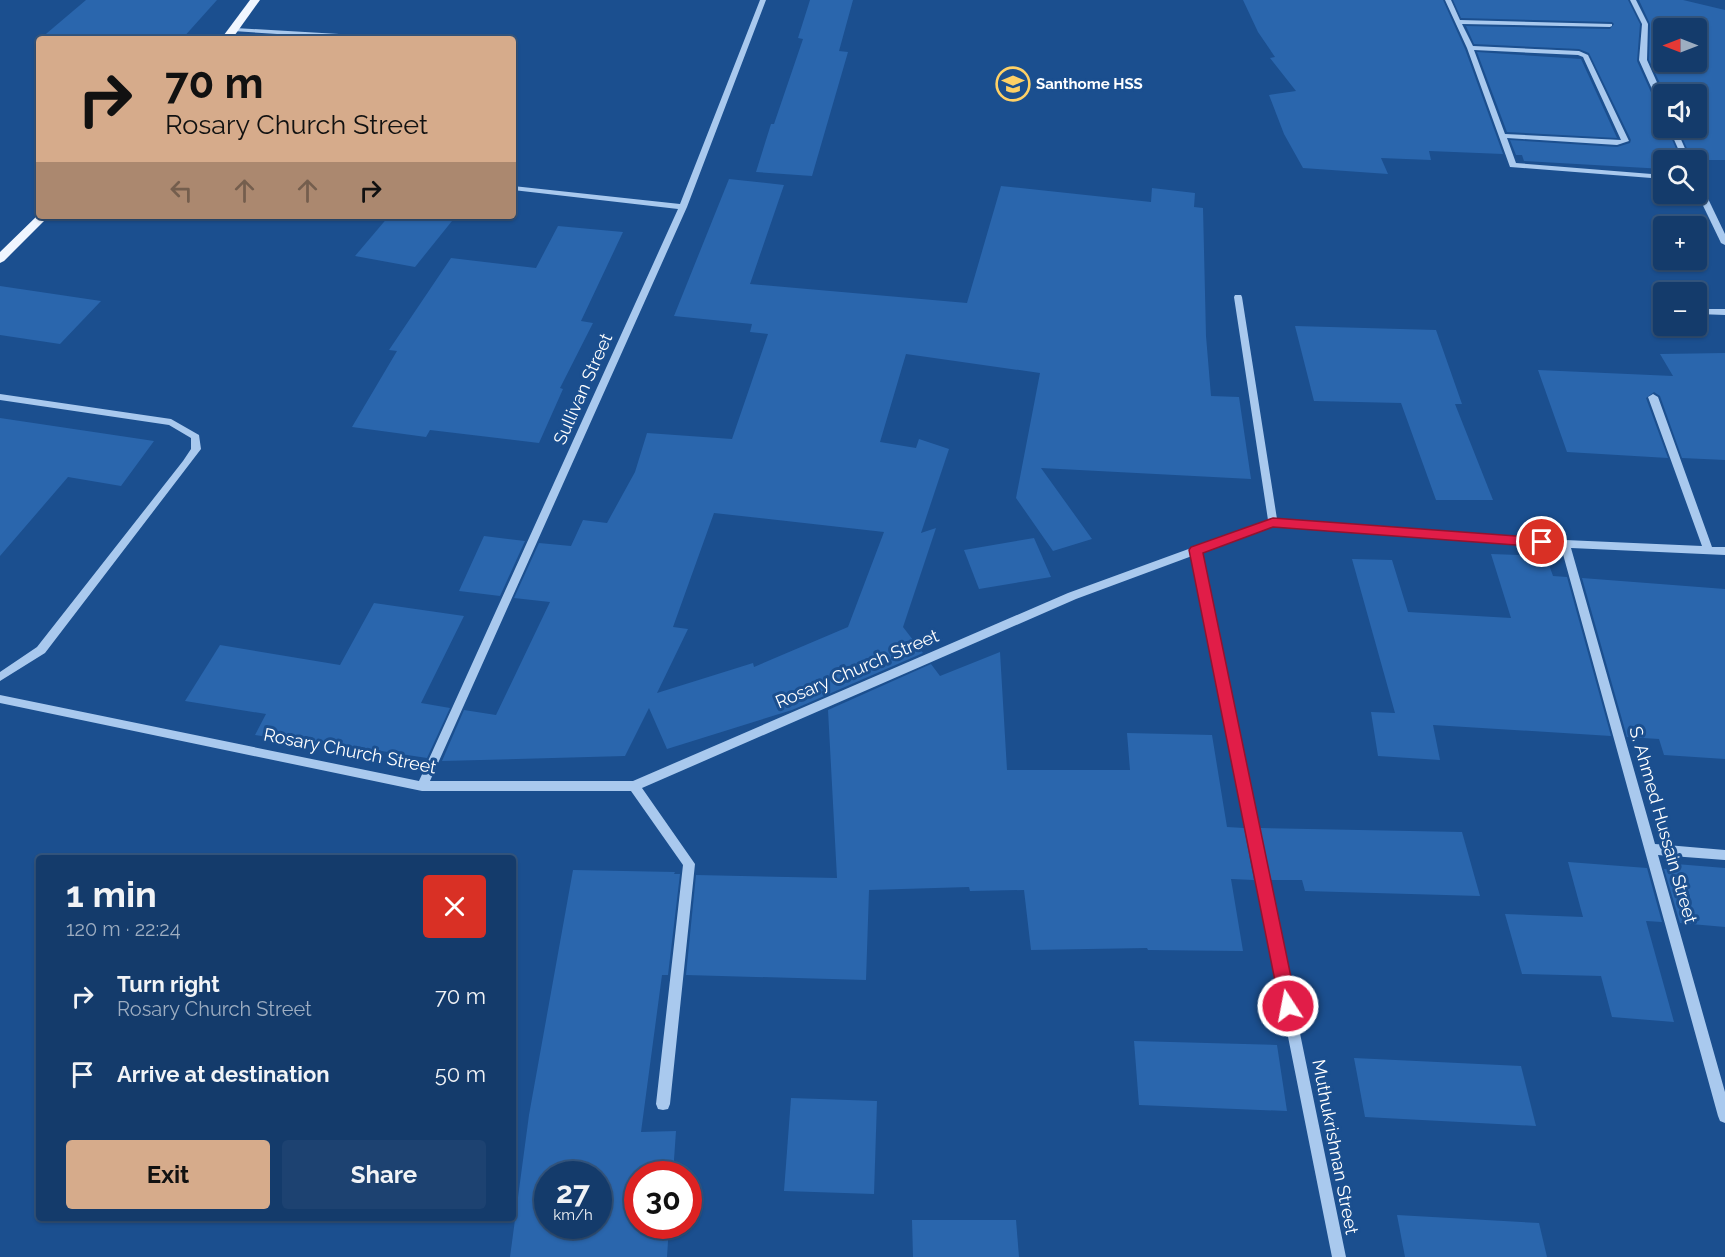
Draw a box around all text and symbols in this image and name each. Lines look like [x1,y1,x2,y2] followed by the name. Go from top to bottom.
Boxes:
[1653,18,1707,72] north arrow
[1653,18,1707,336] map controls
[165,59,264,108] text: 70 m
[66,60,144,138] icon: right
[995,66,1031,102] school or university icon: Santhome HSS
[1036,75,1143,93] place label: Santhome HSS
[1653,84,1707,138] button: sound
[165,109,428,140] text: Rosary Church Street
[1653,150,1707,204] button: search
[165,174,198,207] icon: left
[228,174,261,207] icon: ahead
[291,174,324,207] icon: ahead
[354,174,387,207] icon: right
[1653,216,1707,270] button: +
[1653,282,1707,336] button: −
[549,330,616,448] street label: Sullivan Street
[1516,516,1567,567] pin
[1525,525,1558,558] icon: arrive
[772,625,942,712] street label: Rosary Church Street
[262,723,438,778] street label: Rosary Church Street
[1625,724,1702,926] street label: S. Ahmed Hussain Street
[66,873,157,915] text: 1 min
[423,875,486,938] button: close
[66,917,181,941] text: 120 m · 22:24
[117,971,220,997] text: Turn right
[1256,974,1320,1038] position arrow
[66,980,99,1013] icon: right
[435,983,486,1009] text: 70 m
[117,997,312,1021] text: Rosary Church Street
[66,1058,99,1091] icon: arrive
[1308,1058,1363,1236] street label: Muthukrishnan Street
[117,1061,330,1087] text: Arrive at destination
[435,1061,486,1087] text: 50 m
[66,1140,270,1209] button: Exit
[282,1140,486,1209] button: Share
[624,1161,702,1239] speed limit sign: 30
[556,1175,590,1210] text: 27
[553,1206,593,1224] text: km/h

